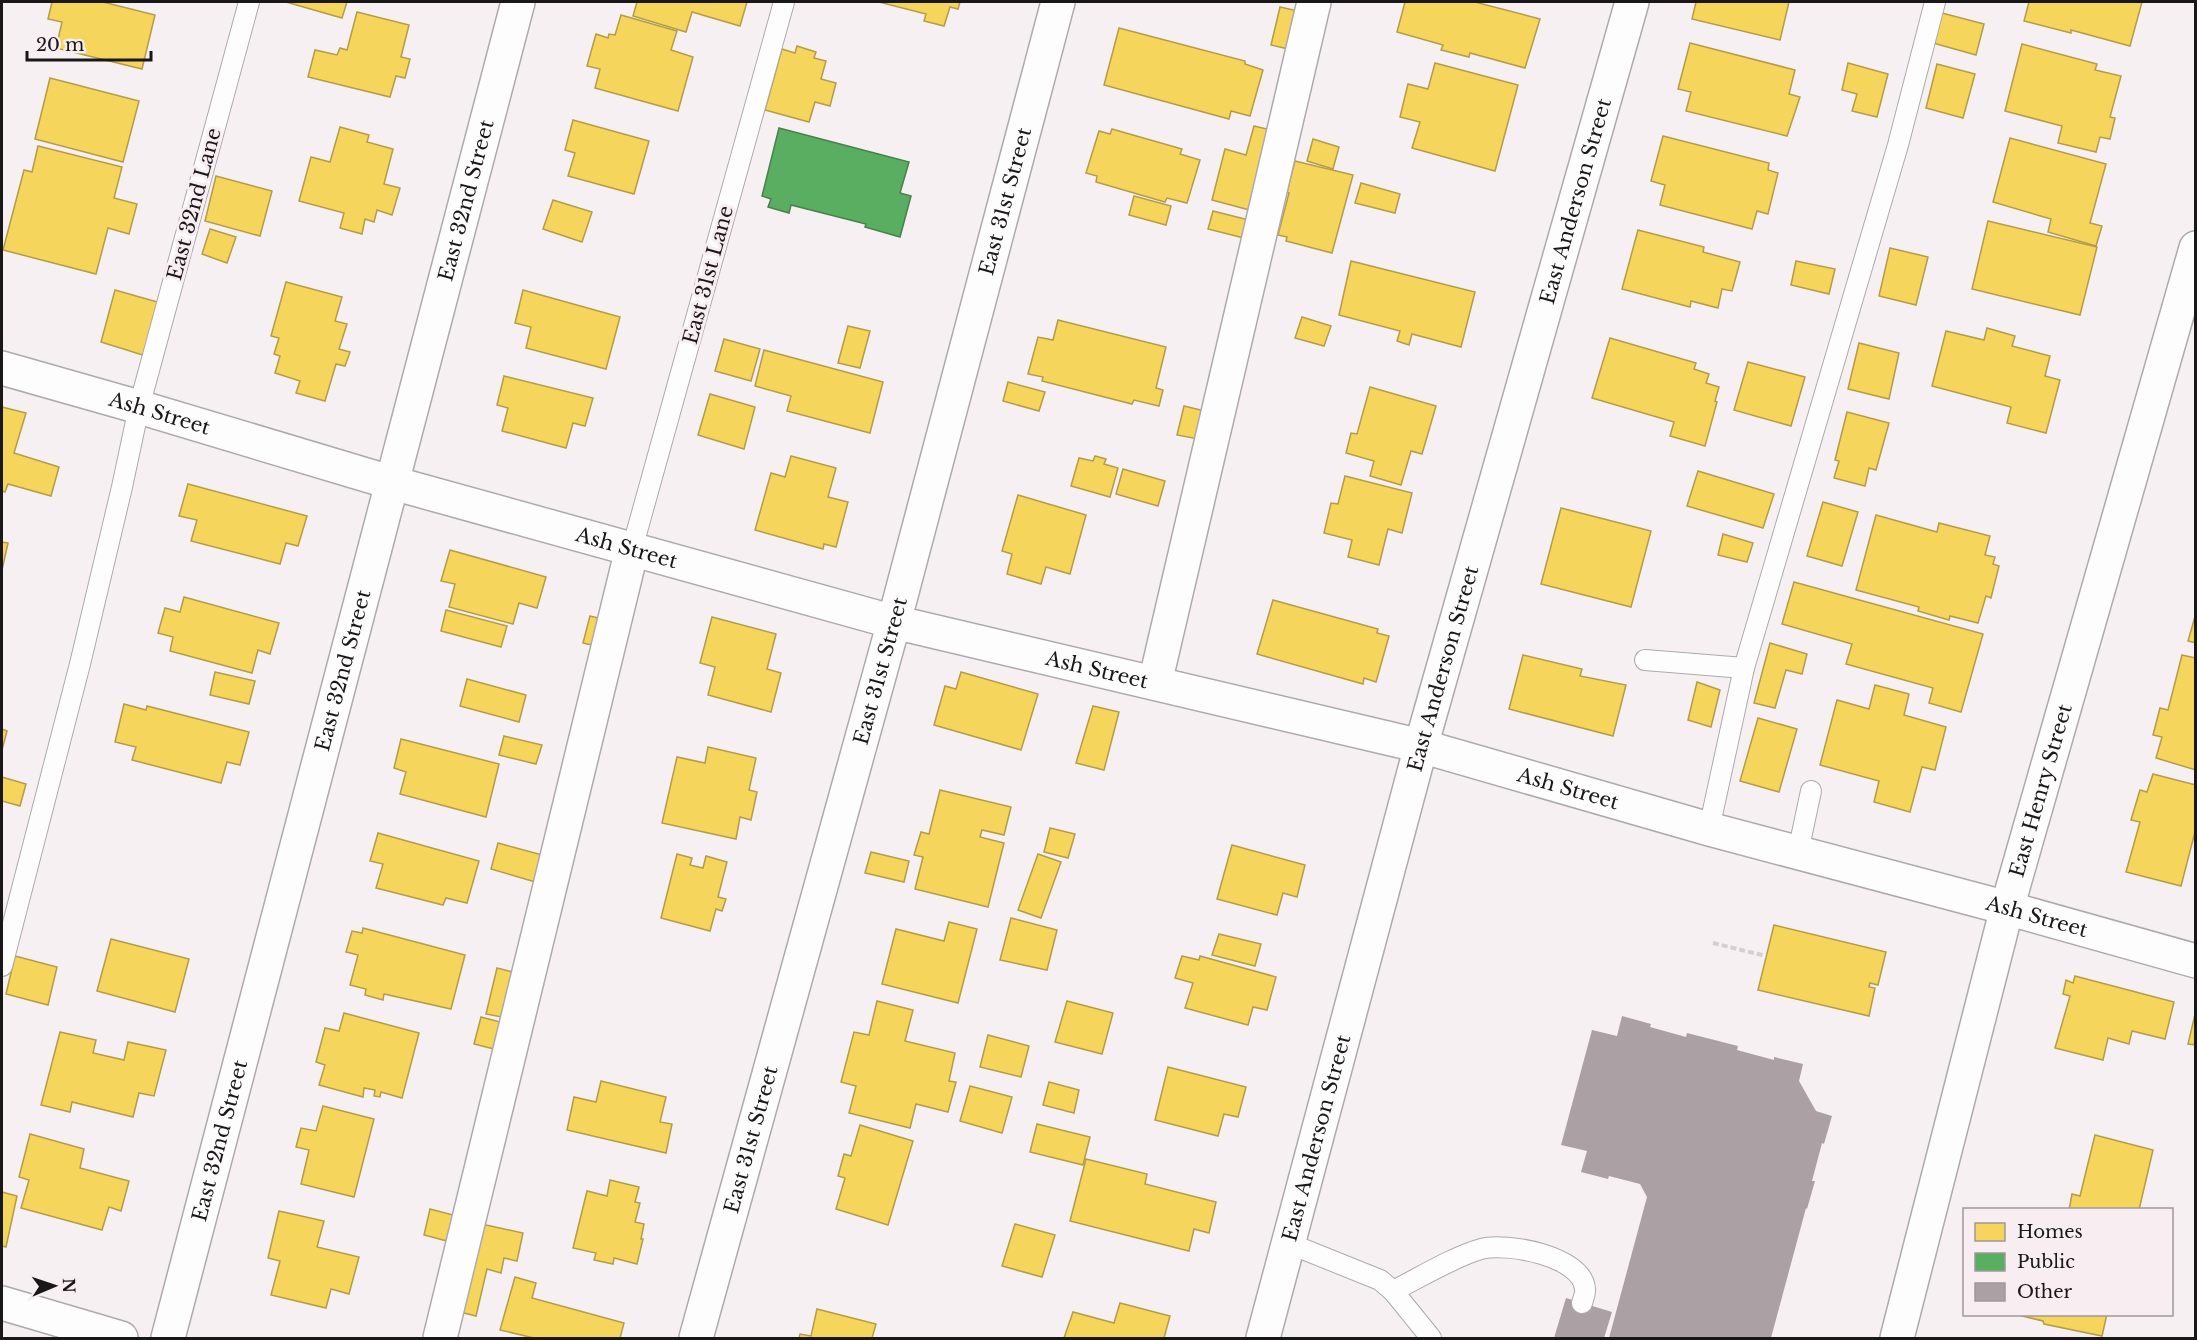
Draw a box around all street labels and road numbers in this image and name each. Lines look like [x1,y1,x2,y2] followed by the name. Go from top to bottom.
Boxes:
[1535,95,1616,307] street label: East Anderson Street
[433,117,499,284] street label: East 32nd Street
[974,124,1036,278] street label: East 31st Street
[162,125,226,283] street label: East 32nd Lane
[678,203,738,347] street label: East 31st Lane
[105,387,213,440] street label: Ash Street
[572,522,680,573] street label: Ash Street
[1403,563,1484,774] street label: East Anderson Street
[310,587,376,754] street label: East 32nd Street
[849,594,912,747] street label: East 31st Street
[1042,646,1151,693] street label: Ash Street
[2004,701,2077,880] street label: East Henry Street
[1514,762,1622,814] street label: Ash Street
[1983,891,2091,942] street label: Ash Street
[1277,1032,1356,1244] street label: East Anderson Street
[187,1057,252,1224] street label: East 32nd Street
[719,1063,783,1216] street label: East 31st Street

